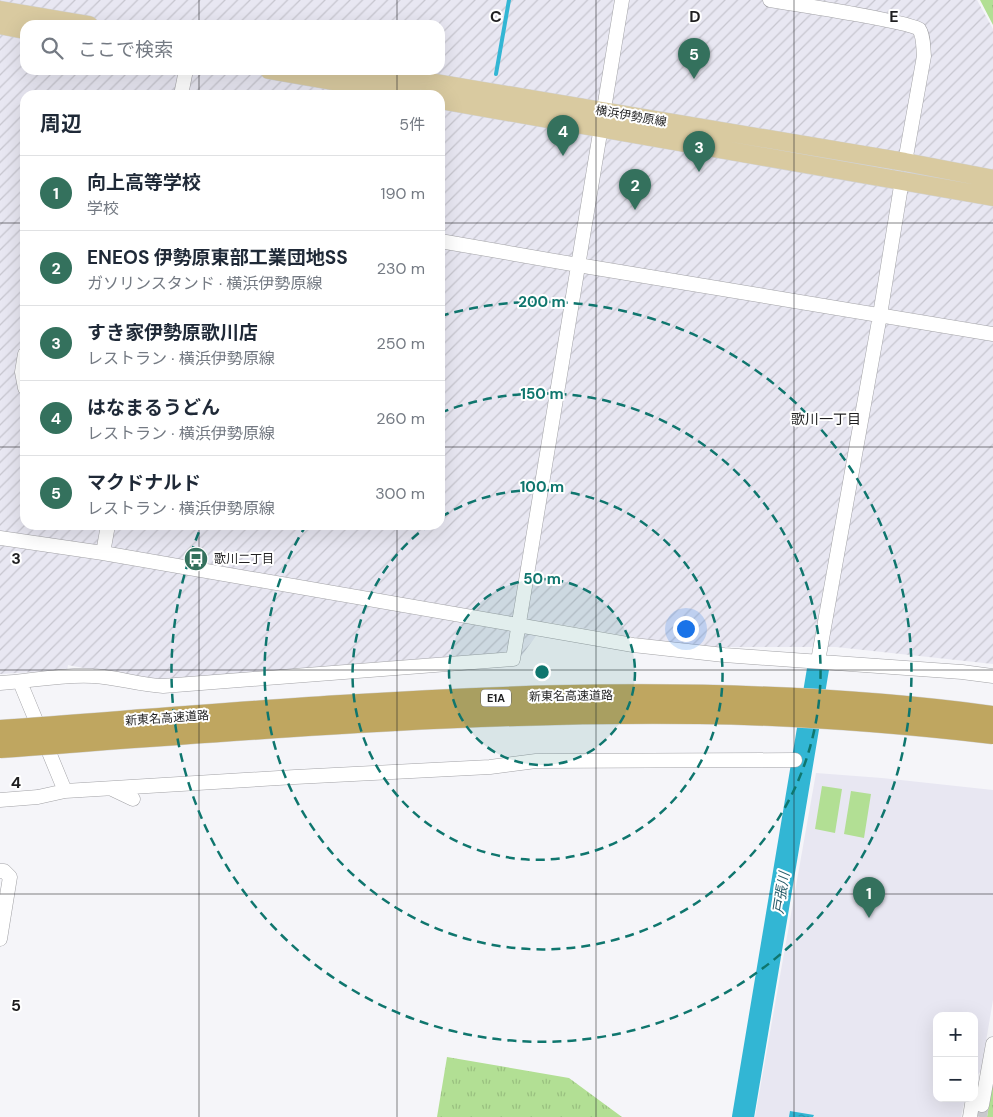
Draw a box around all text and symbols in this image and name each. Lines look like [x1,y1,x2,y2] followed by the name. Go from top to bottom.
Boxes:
[490,6,502,27] text: C
[689,6,701,27] text: D
[889,6,899,27] text: E
[20,20,445,75] search box
[38,34,66,62] icon: search
[78,37,173,62] text: ここで検索
[678,38,710,79] pin: 5
[594,102,668,130] street label: 横浜伊勢原線
[40,110,82,138] text: 周辺
[399,114,425,135] text: 5件
[547,115,579,156] pin: 4
[683,131,715,172] pin: 3
[619,169,651,210] pin: 2
[87,170,201,195] text: 向上高等学校
[53,183,59,204] text: 1
[381,183,425,204] text: 190 m
[87,198,119,219] text: 学校
[87,245,348,270] text: ENEOS 伊勢原東部工業団地SS
[51,258,61,279] text: 2
[377,258,425,279] text: 230 m
[87,273,322,294] text: ガソリンスタンド · 横浜伊勢原線
[518,292,566,312] text: 200 m
[87,320,258,345] text: すき家伊勢原歌川店
[51,333,61,354] text: 3
[377,333,425,354] text: 250 m
[87,348,275,369] text: レストラン · 横浜伊勢原線
[521,384,564,404] text: 150 m
[87,395,220,420] text: はなまるうどん
[51,408,61,429] text: 4
[376,408,425,429] text: 260 m
[791,410,861,428] district label: 歌川一丁目
[87,423,275,444] text: レストラン · 横浜伊勢原線
[87,470,201,495] text: マクドナルド
[520,477,564,497] text: 100 m
[51,483,61,504] text: 5
[375,483,425,504] text: 300 m
[87,498,275,519] text: レストラン · 横浜伊勢原線
[183,546,209,572] bus stop icon: 歌川二丁目
[11,548,21,569] text: 3
[214,551,274,567] place label: 歌川二丁目
[523,569,561,589] text: 50 m
[673,616,699,642] your location
[533,663,551,681] centre of rings
[529,687,613,705] street label: 新東名高速道路
[481,690,511,706] road number: E1A
[125,707,209,729] street label: 新東名高速道路
[11,772,21,793] text: 4
[769,869,793,915] water label: 戸張川
[853,877,885,918] pin: 1
[11,995,21,1016] text: 5
[933,1012,978,1102] map controls
[933,1012,978,1057] button: +
[933,1057,978,1102] button: −

